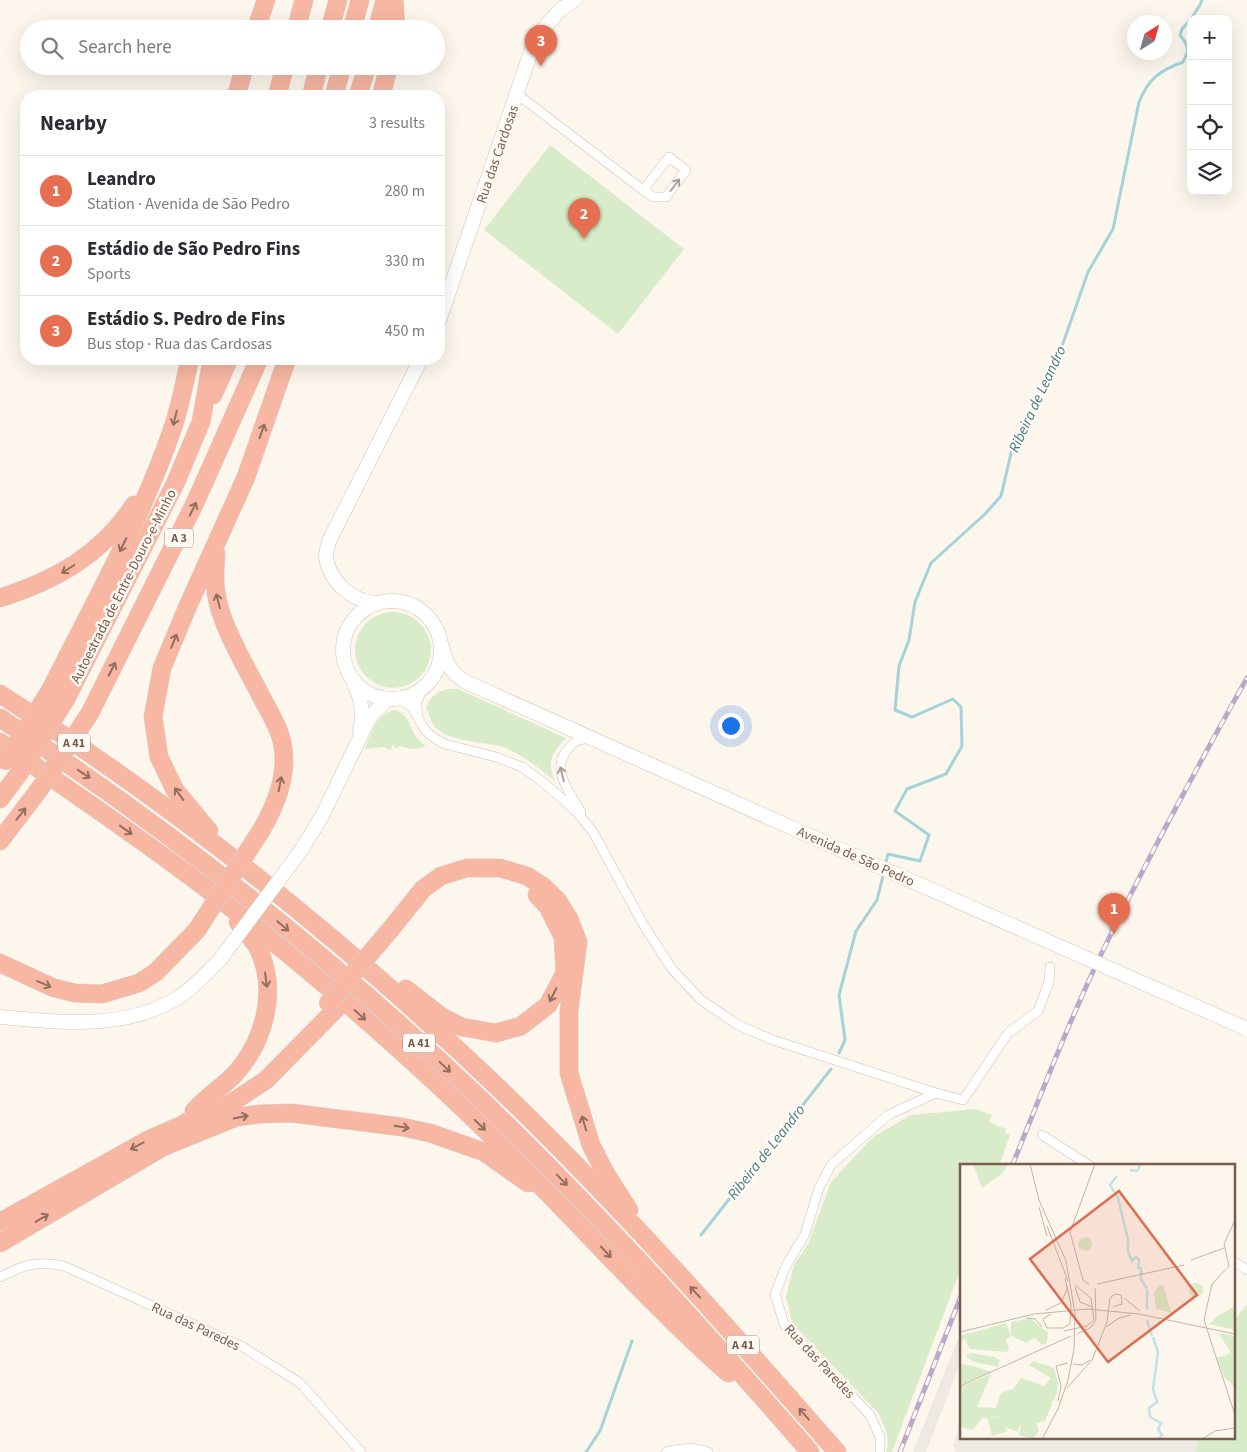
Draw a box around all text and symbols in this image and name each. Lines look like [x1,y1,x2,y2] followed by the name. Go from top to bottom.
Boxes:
[1127,15,1172,60] north arrow
[1187,15,1232,195] map controls
[1187,15,1232,60] button: +
[20,20,445,75] search box
[525,25,557,66] pin: 3
[38,34,66,62] icon: search
[78,34,172,61] text: Search here
[1187,60,1232,105] button: −
[472,102,524,206] street label: Rua das Cardosas
[1187,105,1232,150] button: locate
[40,108,107,138] text: Nearby
[369,112,425,134] text: 3 results
[1187,150,1232,195] button: layers
[87,166,156,193] text: Leandro
[670,178,680,192] one-way arrow
[52,180,60,202] text: 1
[385,180,425,202] text: 280 m
[87,193,290,215] text: Station · Avenida de São Pedro
[568,198,600,239] pin: 2
[87,236,300,263] text: Estádio de São Pedro Fins
[52,250,60,272] text: 2
[385,250,425,272] text: 330 m
[87,263,131,285] text: Sports
[87,306,285,333] text: Estádio S. Pedro de Fins
[52,320,60,342] text: 3
[385,320,425,342] text: 450 m
[87,333,272,355] text: Bus stop · Rua das Cardosas
[1004,342,1071,456] water label: Ribeira de Leandro
[170,410,179,426] one-way arrow
[258,424,267,439] one-way arrow
[66,486,182,687] street label: Autoestrada de Entre-Douro-e-Minho
[188,501,198,516] one-way arrow
[165,528,193,548] road number: A 3
[118,537,128,552] one-way arrow
[61,565,75,575] one-way arrow
[213,594,222,610] one-way arrow
[170,633,179,648] one-way arrow
[107,662,117,677] one-way arrow
[718,713,744,739] your location
[58,734,90,752] road number: A 41
[557,766,566,782] one-way arrow
[77,769,91,780] one-way arrow
[276,777,286,793] one-way arrow
[174,787,184,801] one-way arrow
[15,808,26,821] one-way arrow
[794,822,918,892] street label: Avenida de São Pedro
[119,825,133,835] one-way arrow
[1098,893,1130,934] pin: 1
[276,920,289,931] one-way arrow
[261,972,271,988] one-way arrow
[36,980,51,989] one-way arrow
[548,988,558,1003] one-way arrow
[354,1010,367,1021] one-way arrow
[403,1034,435,1052] road number: A 41
[439,1061,452,1073] one-way arrow
[723,1100,810,1204] water label: Ribeira de Leandro
[232,1112,248,1121] one-way arrow
[579,1115,589,1131] one-way arrow
[474,1119,487,1131] one-way arrow
[394,1123,410,1133] one-way arrow
[131,1141,145,1151] one-way arrow
[960,1164,1234,1440] inset map
[556,1174,568,1186] one-way arrow
[34,1212,48,1222] one-way arrow
[600,1246,612,1259] one-way arrow
[690,1286,701,1299] one-way arrow
[148,1298,243,1356] street label: Rua das Paredes
[779,1320,859,1404] street label: Rua das Paredes
[727,1336,759,1354] road number: A 41
[798,1407,809,1420] one-way arrow

